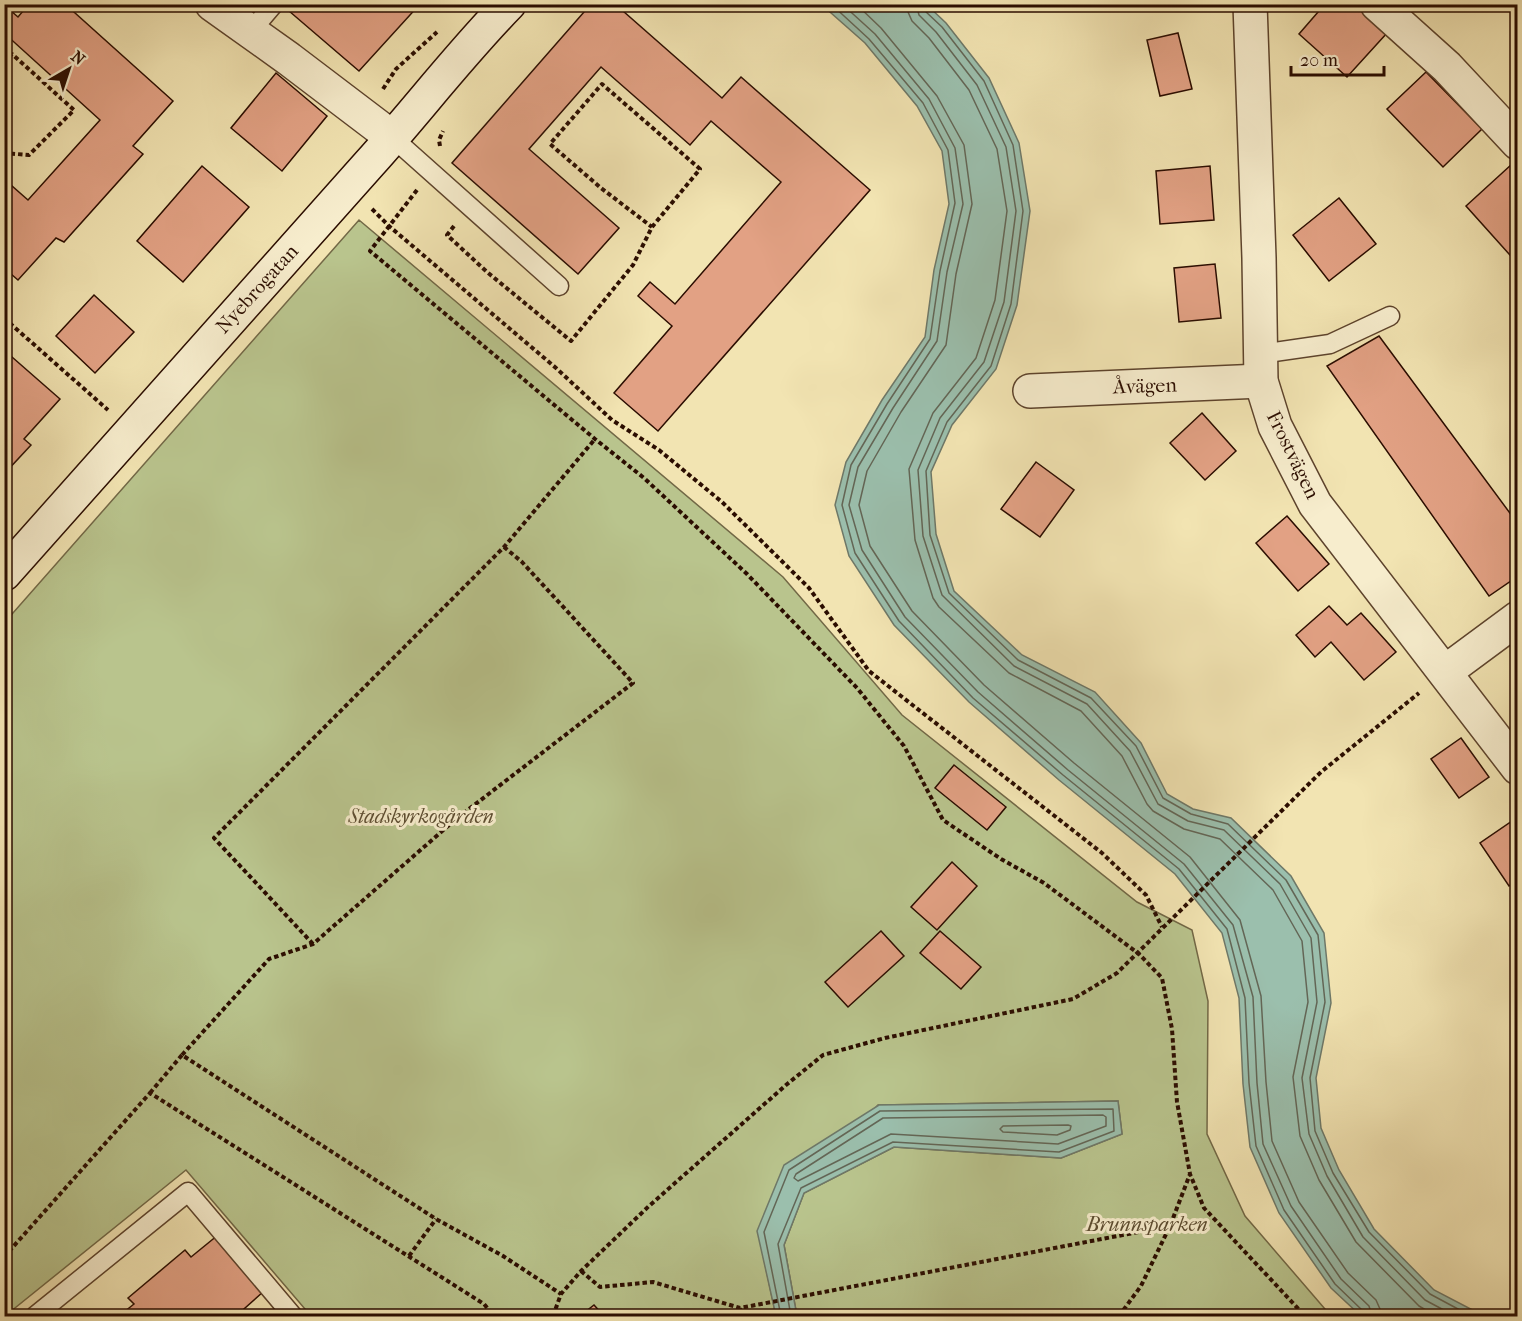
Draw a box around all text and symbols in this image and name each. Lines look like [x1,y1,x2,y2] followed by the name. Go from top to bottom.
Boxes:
[39,39,99,99] north arrow
[1291,39,1384,77] scale bar
[67,47,89,69] text: N
[1300,50,1338,71] text: 20 m
[211,240,303,338] street label: Nyebrogatan
[1112,372,1178,399] street label: Åvägen
[1262,407,1324,503] street label: Frostvägen
[347,805,494,828] park label: Stadskyrkogården
[1085,1213,1208,1236] park label: Brunnsparken

